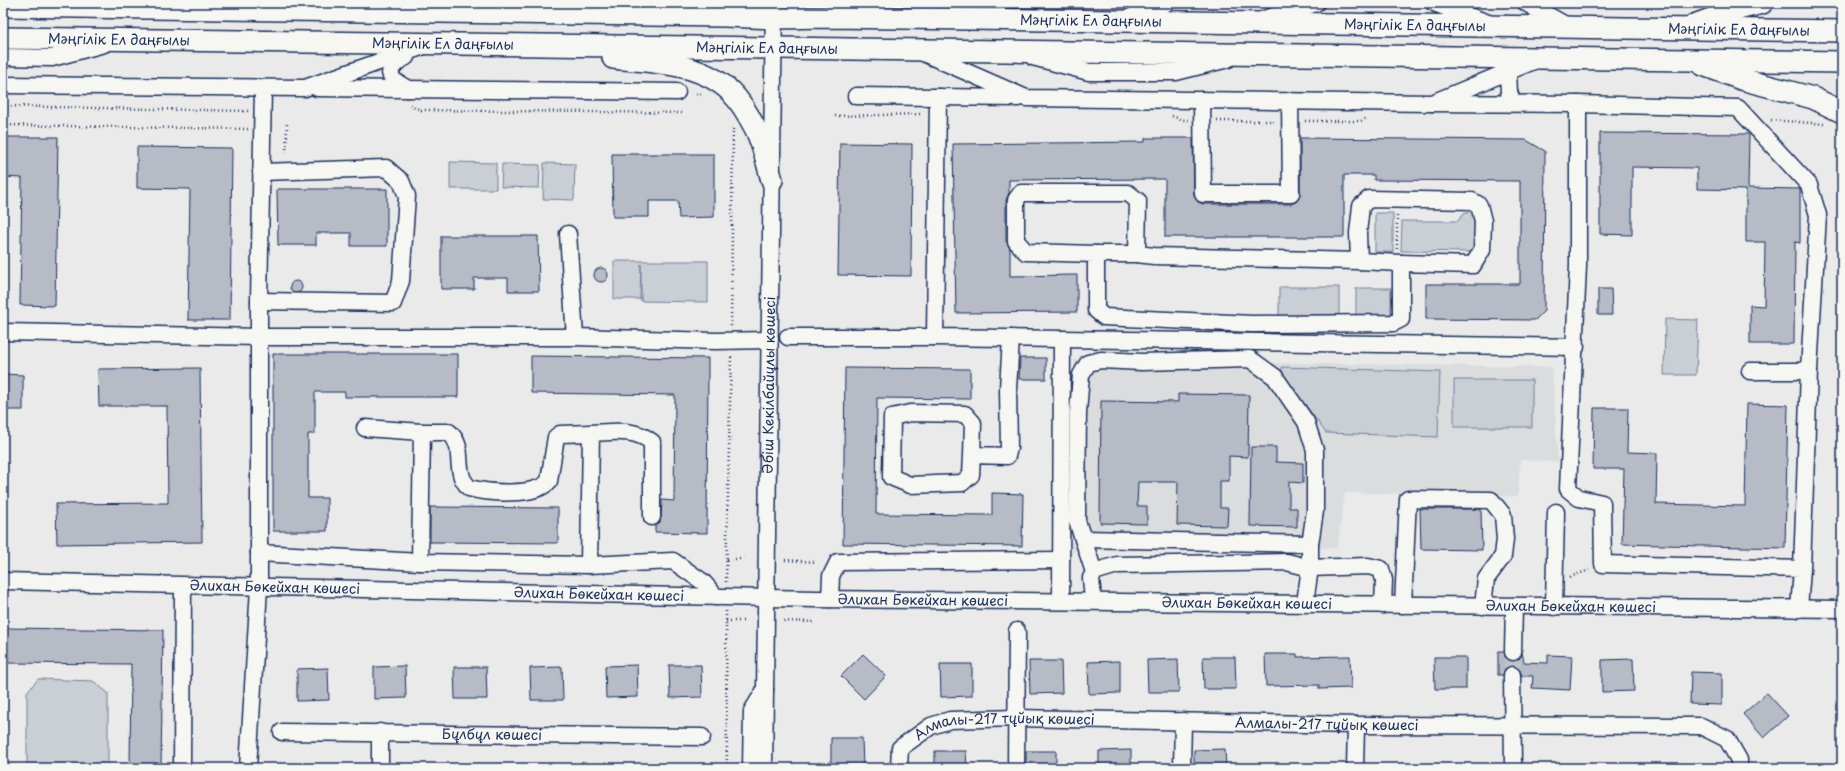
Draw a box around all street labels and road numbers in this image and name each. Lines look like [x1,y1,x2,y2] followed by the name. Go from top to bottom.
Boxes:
[1020,9,1162,32] street label: Мәңгілік Ел даңғылы
[1344,13,1486,36] street label: Мәңгілік Ел даңғылы
[1668,18,1810,41] street label: Мәңгілік Ел даңғылы
[48,28,190,50] street label: Мәңгілік Ел даңғылы
[372,32,514,55] street label: Мәңгілік Ел даңғылы
[696,36,838,59] street label: Мәңгілік Ел даңғылы
[757,296,780,474] street label: Әбіш Кекілбайұлы көшесі
[190,574,360,599] street label: Әлихан Бөкейхан көшесі
[513,581,684,606] street label: Әлихан Бөкейхан көшесі
[837,588,1008,611] street label: Әлихан Бөкейхан көшесі
[1161,591,1332,614] street label: Әлихан Бөкейхан көшесі
[1485,595,1656,617] street label: Әлихан Бөкейхан көшесі
[909,707,1095,745] street label: Алмалы-217 тұйық көшесі
[1235,712,1419,735] street label: Алмалы-217 тұйық көшесі
[442,723,542,745] street label: Бұлбұл көшесі

